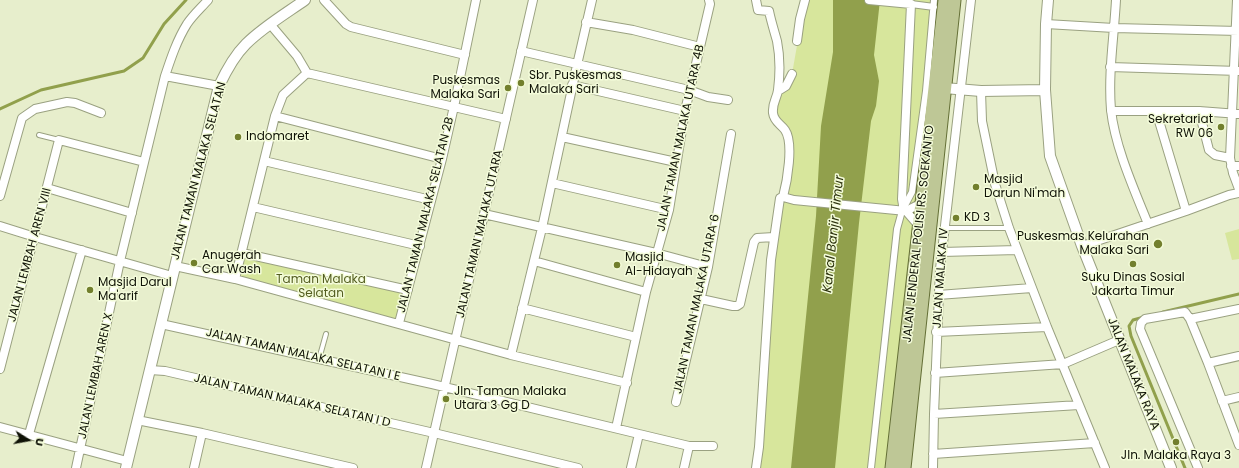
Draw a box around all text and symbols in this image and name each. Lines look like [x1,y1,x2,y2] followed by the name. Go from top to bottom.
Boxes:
[654,43,708,233] street label: JALAN TAMAN MALAKA UTARA 4B
[529,69,622,97] place label: Sbr. Puskesmas Malaka Sari
[430,74,500,102] place label: Puskesmas Malaka Sari
[516,78,526,88] marker: Sbr. Puskesmas Malaka Sari
[168,80,230,262] street label: JALAN TAMAN MALAKA SELATAN
[503,83,513,93] marker: Puskesmas Malaka Sari
[1148,113,1213,141] place label: Sekretariat RW 06
[395,116,457,314] street label: JALAN TAMAN MALAKA SELATAN 2B
[1216,122,1226,132] marker: Sekretariat RW 06
[900,124,938,344] street label: JALAN JENDERAL POLISI RS. SOEKANTO
[246,130,309,144] place label: Indomaret
[233,132,243,142] marker: Indomaret
[454,148,506,320] street label: JALAN TAMAN MALAKA UTARA
[984,173,1065,201] place label: Masjid Darun Ni'mah
[820,175,848,293] water label: Kanal Banjir Timur
[971,182,981,192] marker: Masjid Darun Ni'mah
[5,186,55,324] street label: JALAN LEMBAH AREN VIII
[964,211,990,225] place label: KD 3
[671,213,723,395] street label: JALAN TAMAN MALAKA UTARA 6
[951,213,961,223] marker: KD 3
[930,227,952,329] street label: JALAN MALAKA IV
[1017,230,1149,258] place label: Puskesmas Kelurahan Malaka Sari
[1152,238,1164,250] marker: Puskesmas Kelurahan Malaka Sari
[202,249,261,277] place label: Anugerah Car Wash
[625,251,693,279] place label: Masjid Al-Hidayah
[189,258,199,268] marker: Anugerah Car Wash
[1128,259,1138,269] marker: Suku Dinas Sosial Jakarta Timur
[612,260,622,270] marker: Masjid Al-Hidayah
[1081,271,1185,299] place label: Suku Dinas Sosial Jakarta Timur
[276,273,366,301] park label: Taman Malaka Selatan
[98,276,172,304] place label: Masjid Darul Ma'arif
[85,285,95,295] marker: Masjid Darul Ma'arif
[76,312,116,440] street label: JALAN LEMBAH AREN X
[1104,316,1162,432] street label: JALAN MALAKA RAYA
[204,326,402,384] street label: JALAN TAMAN MALAKA SELATAN I E
[192,371,392,431] street label: JALAN TAMAN MALAKA SELATAN I D
[454,385,566,413] place label: Jln. Taman Malaka Utara 3 Gg D
[441,394,451,404] marker: Jln. Taman Malaka Utara 3 Gg D
[8,420,48,460] north arrow
[31,437,48,448] text: U
[1171,437,1181,447] marker: Jln. Malaka Raya 3
[1121,449,1231,463] place label: Jln. Malaka Raya 3

